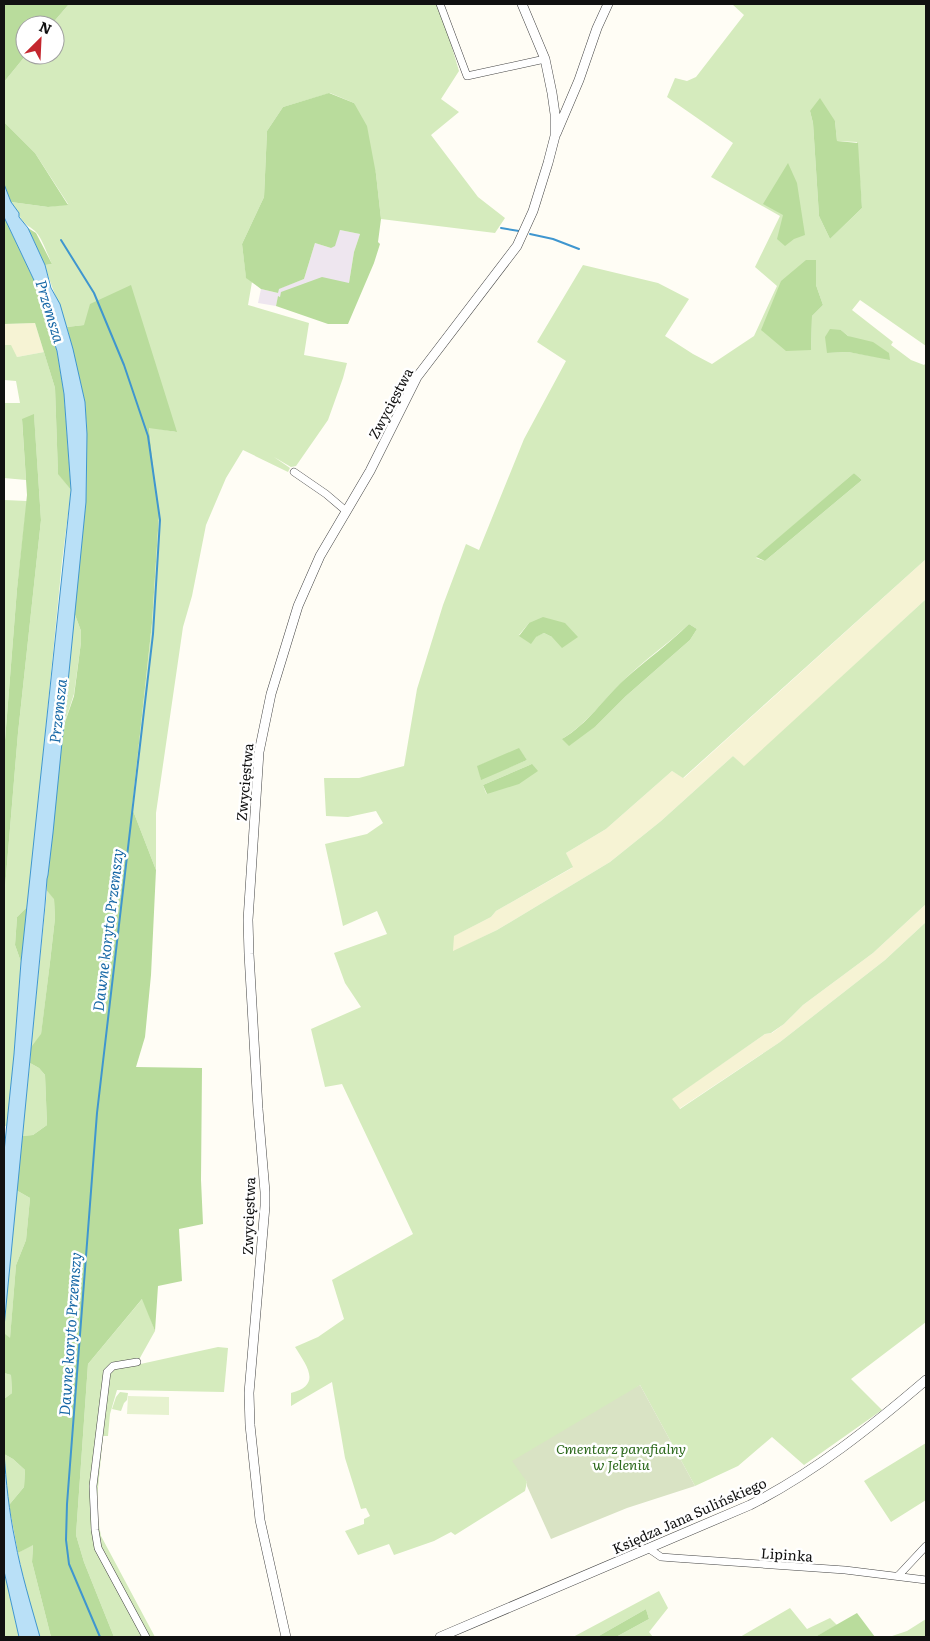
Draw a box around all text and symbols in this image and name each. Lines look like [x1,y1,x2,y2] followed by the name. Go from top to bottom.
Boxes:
[15,15,65,65] north arrow
[36,16,55,39] text: N
[31,277,72,346] water label: Przemsza
[363,363,417,442] street label: Zwycięstwa
[42,677,72,744] water label: Przemsza
[231,742,257,822] street label: Zwycięstwa
[86,847,128,1013] water label: Dawne koryto Przemszy
[237,1176,259,1255] street label: Zwycięstwa
[52,1251,86,1417] water label: Dawne koryto Przemszy
[556,1438,686,1474] park label: Cmentarz parafialny w Jeleniu
[609,1472,769,1558] street label: Księdza Jana Sulińskiego
[760,1542,814,1566] street label: Lipinka

